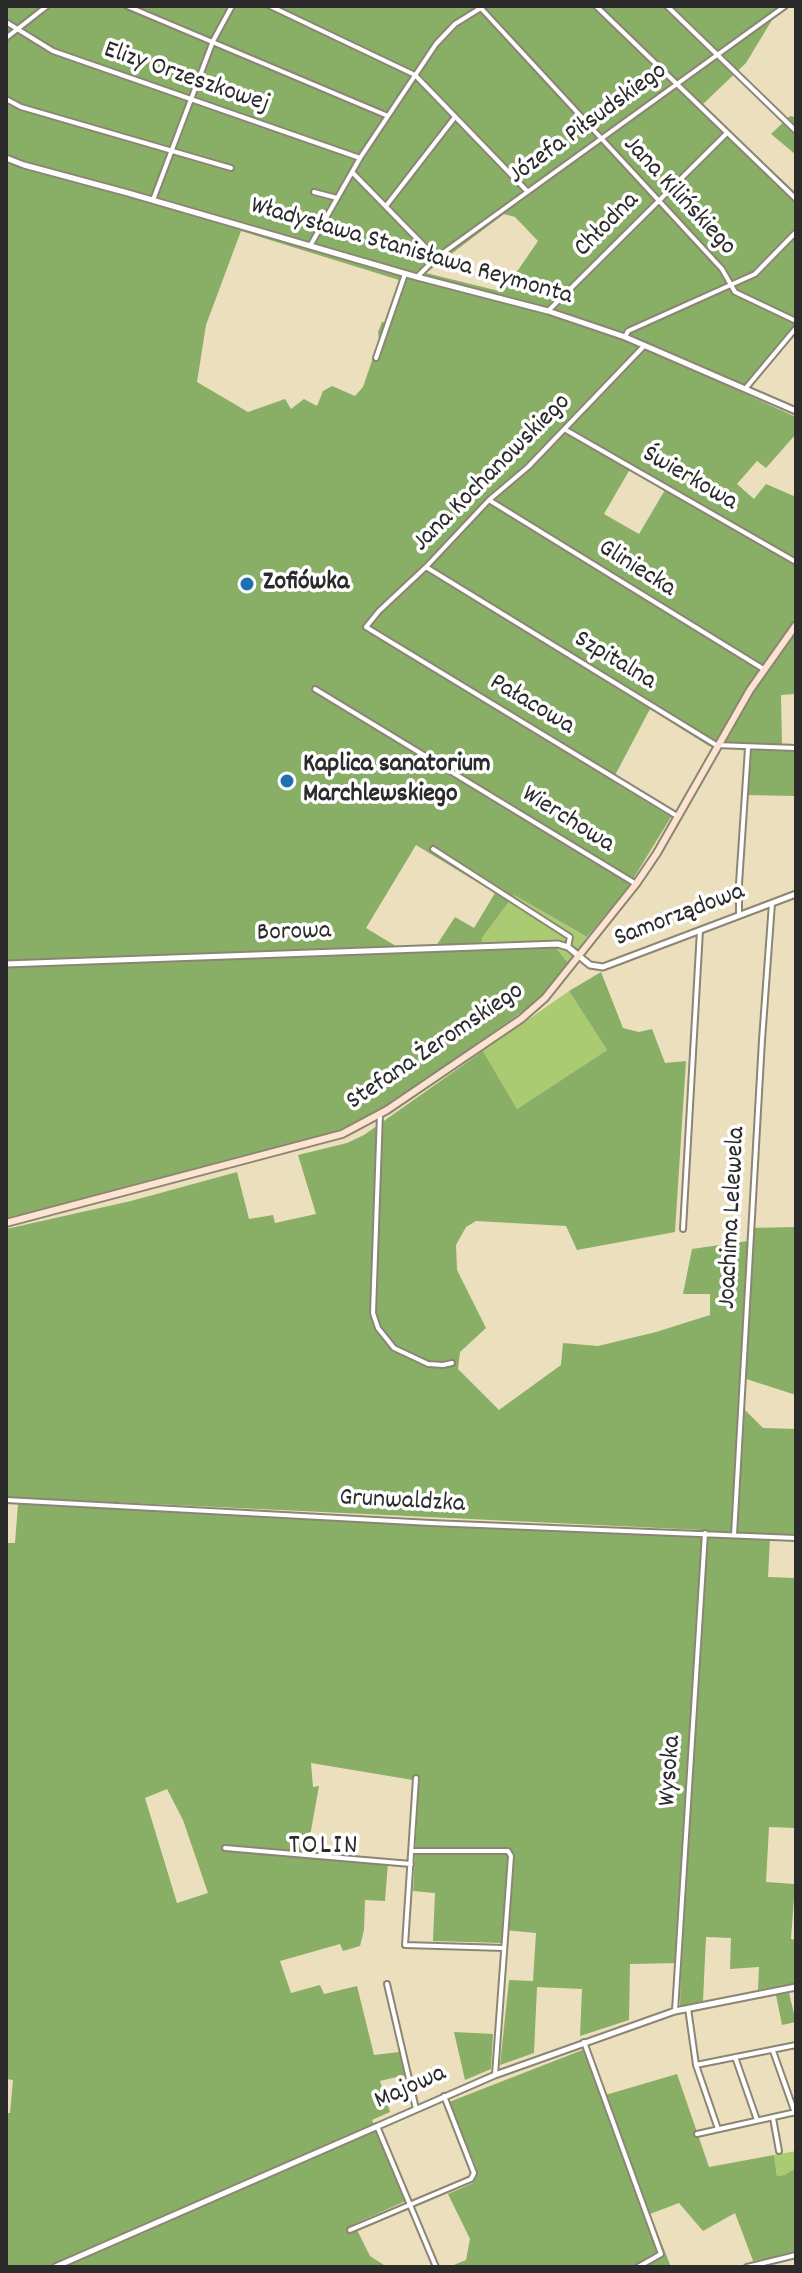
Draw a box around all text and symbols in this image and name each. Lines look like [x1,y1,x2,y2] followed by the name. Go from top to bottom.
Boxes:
[99,36,273,122] street label: Elizy Orzeszkowej
[504,57,674,193] street label: Józefa Piłsudskiego
[615,131,741,263] street label: Jana Kilińskiego
[569,187,647,265] street label: Chłodna
[246,192,576,314] street label: Władysława Stanisława Reymonta
[407,388,579,560] street label: Jana Kochanowskiego
[636,440,742,520] street label: Świerkowa
[591,534,681,606] street label: Gliniecka
[263,568,349,600] place label: Zofiówka
[238,575,256,593] marker: Zofiówka
[567,625,661,699] street label: Szpitalna
[483,668,579,744] street label: Pałacowa
[303,750,491,812] place label: Kaplica sanatorium Marchlewskiego
[278,772,296,790] marker: Kaplica sanatorium Marchlewskiego
[515,780,619,862] street label: Wierchowa
[611,878,749,956] street label: Samorządowa
[256,917,332,951] street label: Borowa
[341,977,531,1119] street label: Stefana Żeromskiego
[714,1126,754,1310] street label: Joachima Lelewela
[338,1484,466,1522] street label: Grunwaldzka
[654,1735,690,1807] street label: Wysoka
[288,1831,360,1865] district label: TOLIN
[371,2060,451,2118] street label: Majowa

